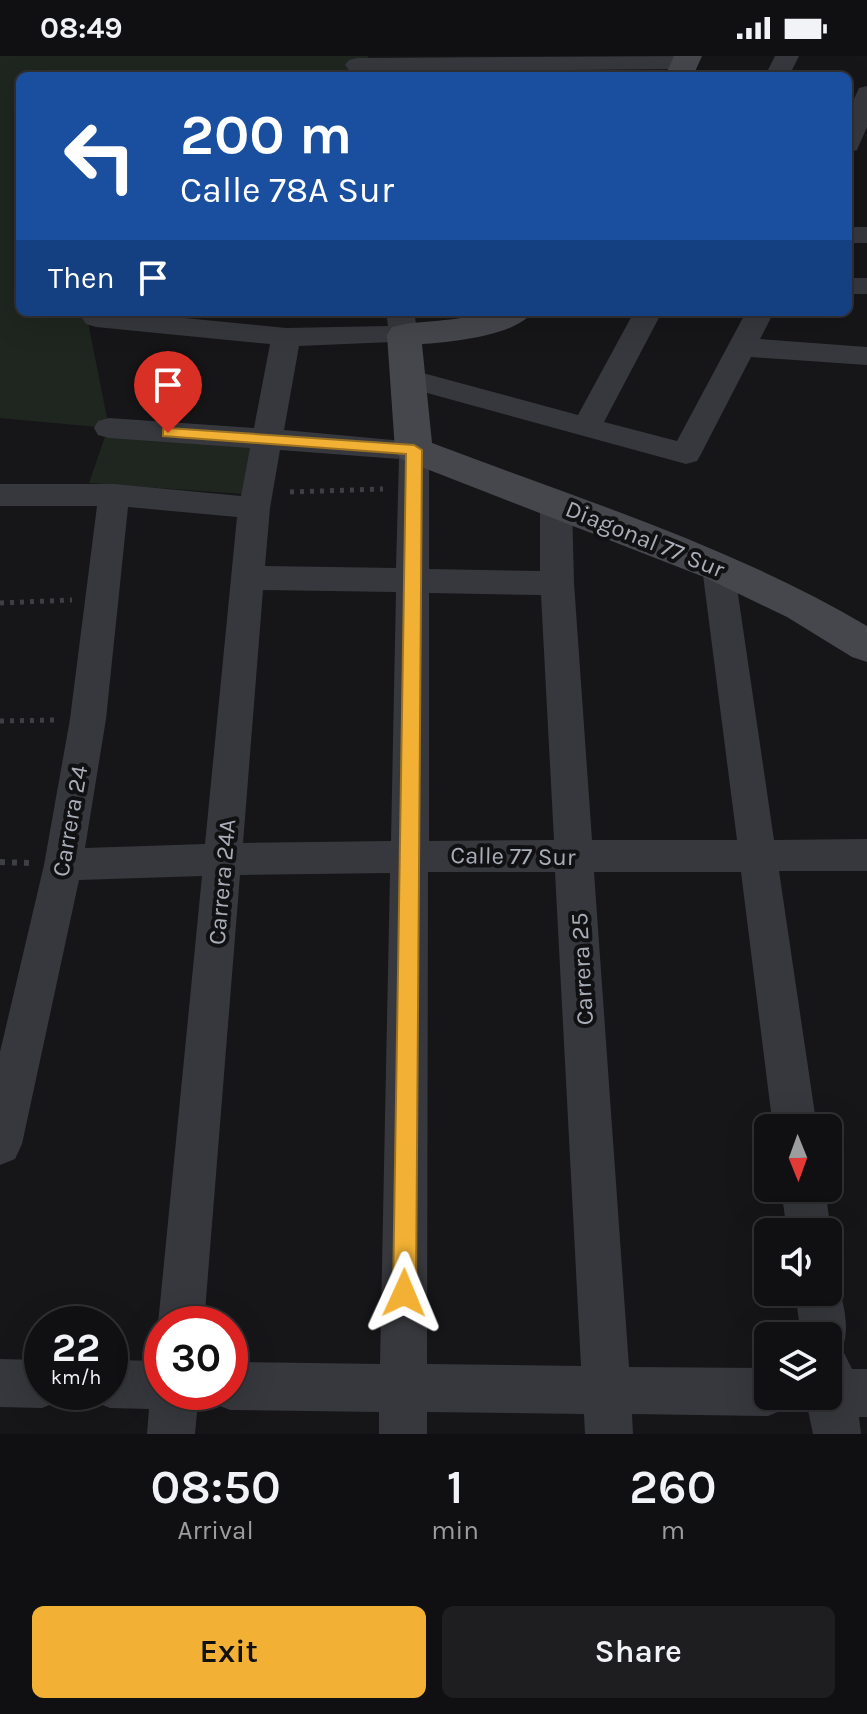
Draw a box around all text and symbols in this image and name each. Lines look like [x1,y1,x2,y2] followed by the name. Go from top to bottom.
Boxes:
[40,10,123,46] text: 08:49
[180,102,352,167] text: 200 m
[48,104,152,208] icon: left
[180,169,394,211] text: Calle 78A Sur
[131,256,175,300] icon: arrive
[48,260,115,296] text: Then
[134,351,202,433] pin
[146,363,190,407] icon: arrive
[561,494,729,584] street label: Diagonal 77 Sur
[46,763,94,879] street label: Carrera 24
[203,818,241,946] street label: Carrera 24A
[450,841,576,871] street label: Calle 77 Sur
[565,912,599,1026] street label: Carrera 25
[754,1114,842,1202] north arrow
[754,1114,842,1410] map controls
[754,1218,842,1306] button: sound
[362,1251,446,1335] position arrow
[144,1306,248,1410] speed limit sign: 30
[754,1322,842,1410] button: layers
[52,1324,100,1371] text: 22
[51,1366,101,1389] text: km/h
[150,1459,281,1515] text: 08:50
[447,1459,463,1515] text: 1
[629,1459,717,1515] text: 260
[178,1515,254,1546] text: Arrival
[431,1515,479,1546] text: min
[661,1515,685,1546] text: m
[32,1606,426,1698] button: Exit
[442,1606,835,1698] button: Share

